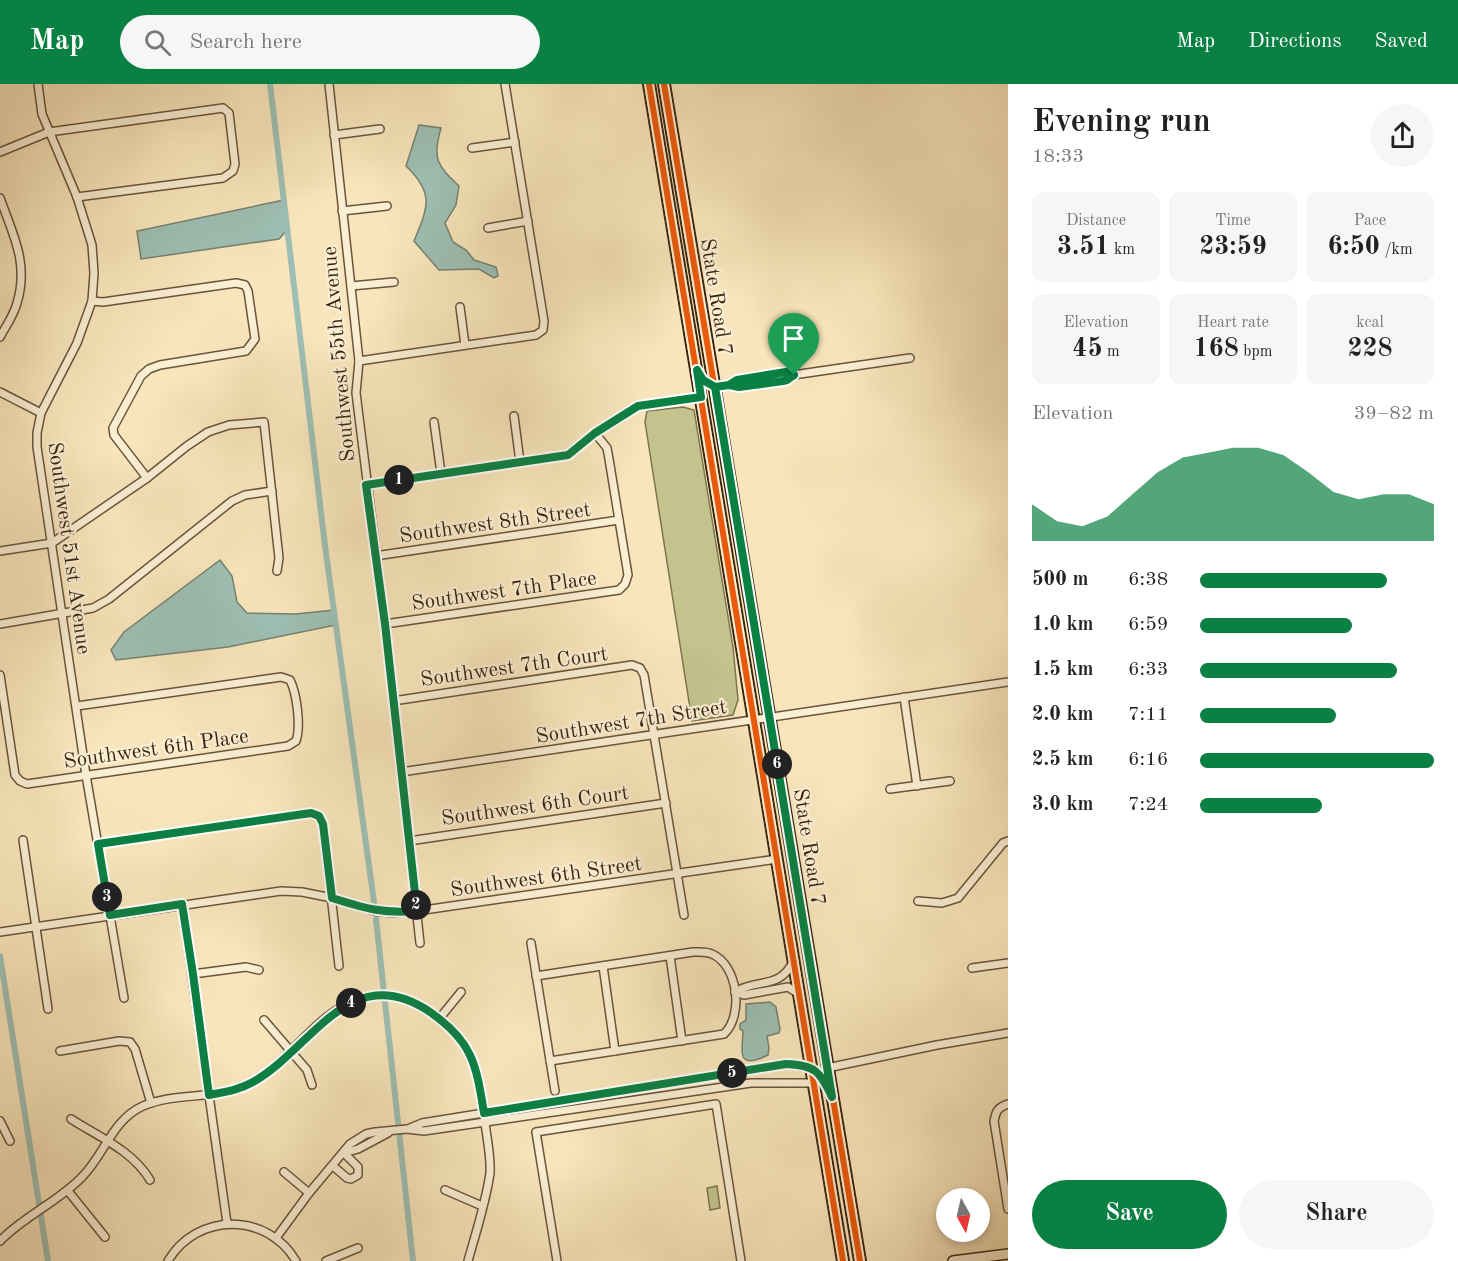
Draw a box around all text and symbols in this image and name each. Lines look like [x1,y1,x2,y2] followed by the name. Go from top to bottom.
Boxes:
[120,15,540,69] search box
[141,26,174,59] icon: search
[30,28,84,56] text: Map
[189,31,302,53] text: Search here
[1176,31,1215,52] text: Map
[1248,31,1342,52] text: Directions
[1375,31,1428,52] text: Saved
[1371,104,1434,167] button: share
[1032,106,1211,139] text: Evening run
[1032,147,1084,167] text: 18:33
[1066,213,1126,229] text: Distance
[1215,213,1251,229] text: Time
[1354,213,1386,229] text: Pace
[1057,234,1110,260] text: 3.51
[1199,234,1267,260] text: 23:59
[1327,234,1380,260] text: 6:50
[696,237,735,357] street label: State Road 7
[1110,242,1135,258] text: km
[1380,242,1413,258] text: /km
[320,245,359,463] street label: Southwest 55th Avenue
[768,313,819,375] pin
[1063,315,1129,331] text: Elevation
[1197,315,1269,331] text: Heart rate
[1356,315,1384,331] text: kcal
[777,322,810,355] icon: arrive
[1072,336,1102,362] text: 45
[1194,336,1239,362] text: 168
[1347,336,1393,362] text: 228
[1102,344,1120,360] text: m
[1239,344,1272,360] text: bpm
[1032,404,1113,424] text: Elevation
[1354,404,1434,424] text: 39–82 m
[43,441,94,656] street label: Southwest 51st Avenue
[384,465,414,495] pin: 1
[394,472,404,488] text: 1
[398,500,592,547] street label: Southwest 8th Street
[410,568,598,615] street label: Southwest 7th Place
[1032,570,1088,590] text: 500 m
[1128,570,1168,590] text: 6:38
[1032,615,1094,635] text: 1.0 km
[1128,615,1168,635] text: 6:59
[419,644,609,691] street label: Southwest 7th Court
[1032,660,1094,680] text: 1.5 km
[1128,660,1168,680] text: 6:33
[534,697,728,748] street label: Southwest 7th Street
[1032,705,1094,725] text: 2.0 km
[1128,705,1168,725] text: 7:11
[62,726,250,773] street label: Southwest 6th Place
[762,749,792,779] pin: 6
[1032,750,1094,770] text: 2.5 km
[1128,750,1168,770] text: 6:16
[772,756,782,772] text: 6
[440,783,630,830] street label: Southwest 6th Court
[789,787,828,907] street label: State Road 7
[1032,795,1094,815] text: 3.0 km
[1128,795,1168,815] text: 7:24
[449,854,643,901] street label: Southwest 6th Street
[92,882,122,912] pin: 3
[102,889,112,905] text: 3
[401,890,431,920] pin: 2
[411,897,421,913] text: 2
[336,988,366,1018] pin: 4
[346,995,356,1011] text: 4
[717,1058,747,1088] pin: 5
[727,1065,737,1081] text: 5
[1032,1180,1227,1249] button: Save
[1239,1180,1434,1249] button: Share
[936,1188,990,1242] north arrow
[936,1188,990,1242] map controls

